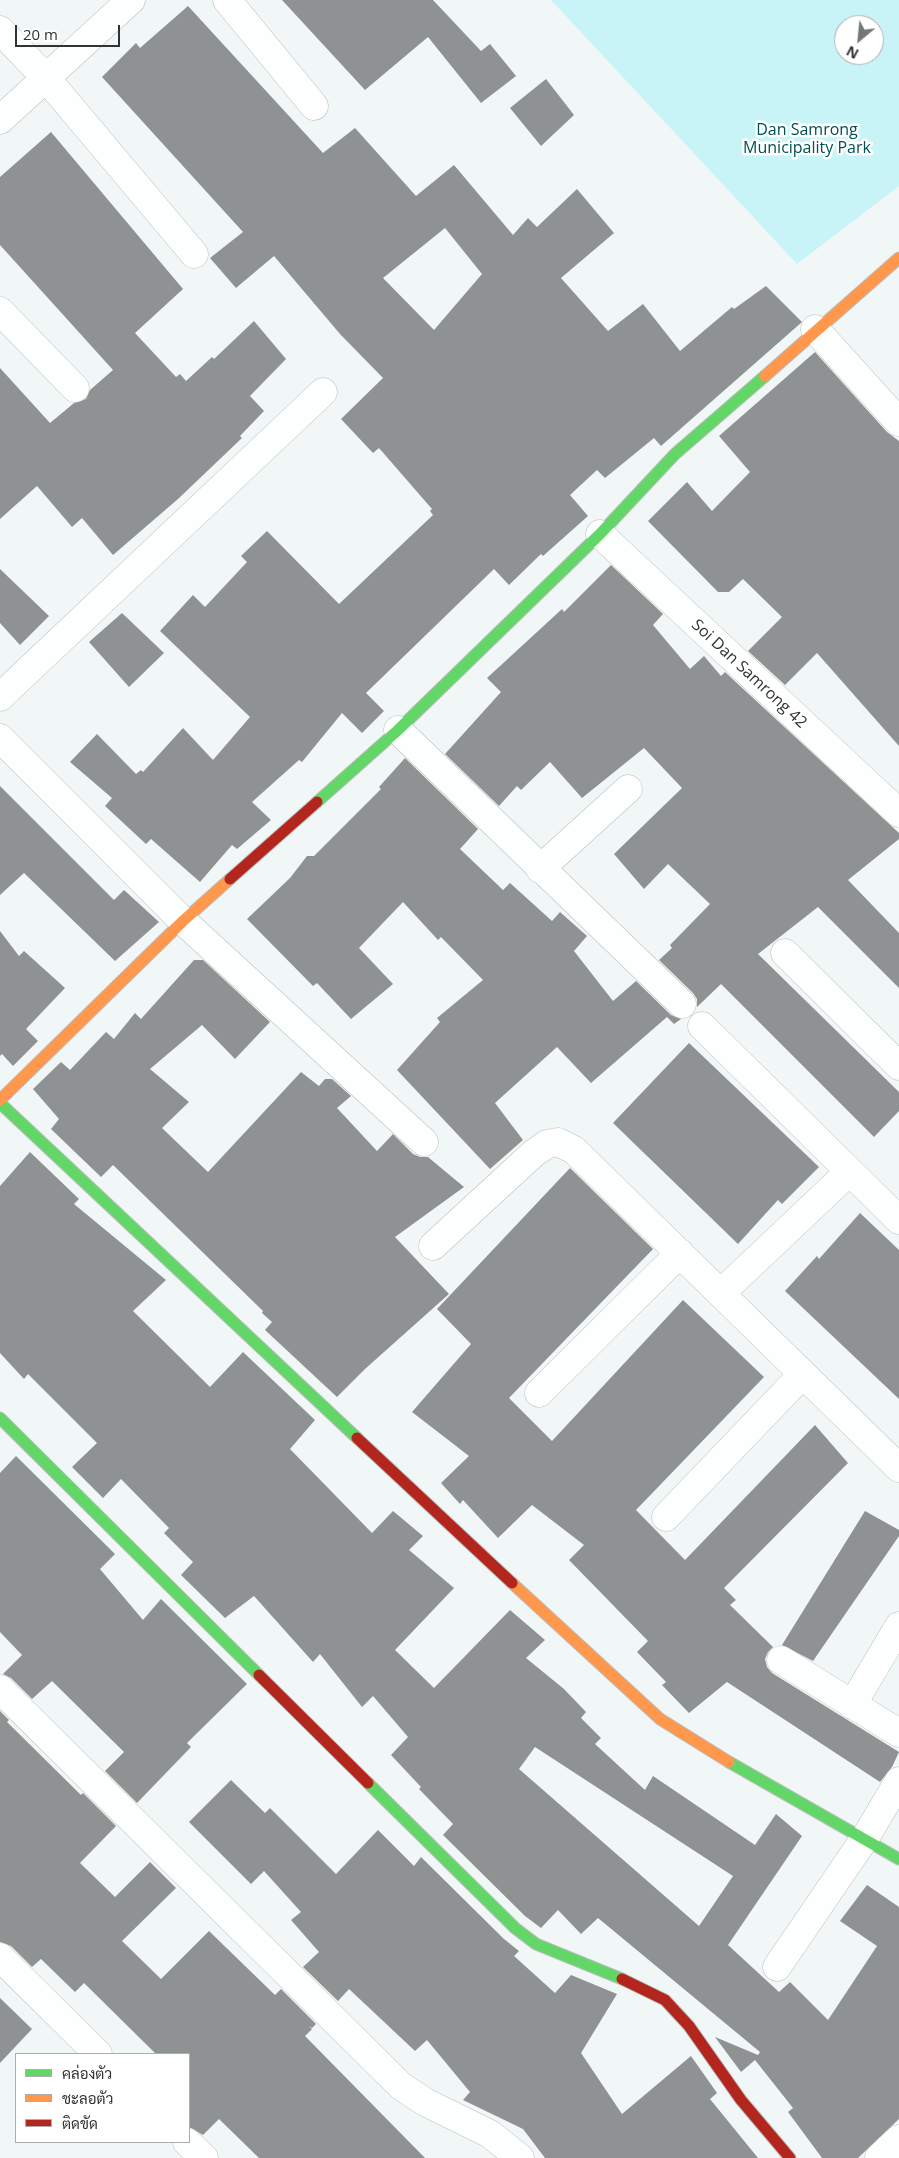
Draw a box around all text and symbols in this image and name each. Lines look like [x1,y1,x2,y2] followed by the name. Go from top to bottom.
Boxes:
[18,15,122,47] scale bar
[834,15,884,65] north arrow
[23,24,58,44] text: 20 m
[843,42,862,64] text: N
[743,120,871,158] park label: Dan Samrong Municipality Park
[687,616,811,732] street label: Soi Dan Samrong 42
[15,2053,190,2143] legend
[62,2063,112,2083] text: คล่องตัว
[62,2088,113,2108] text: ชะลอตัว
[62,2113,98,2133] text: ติดขัด

